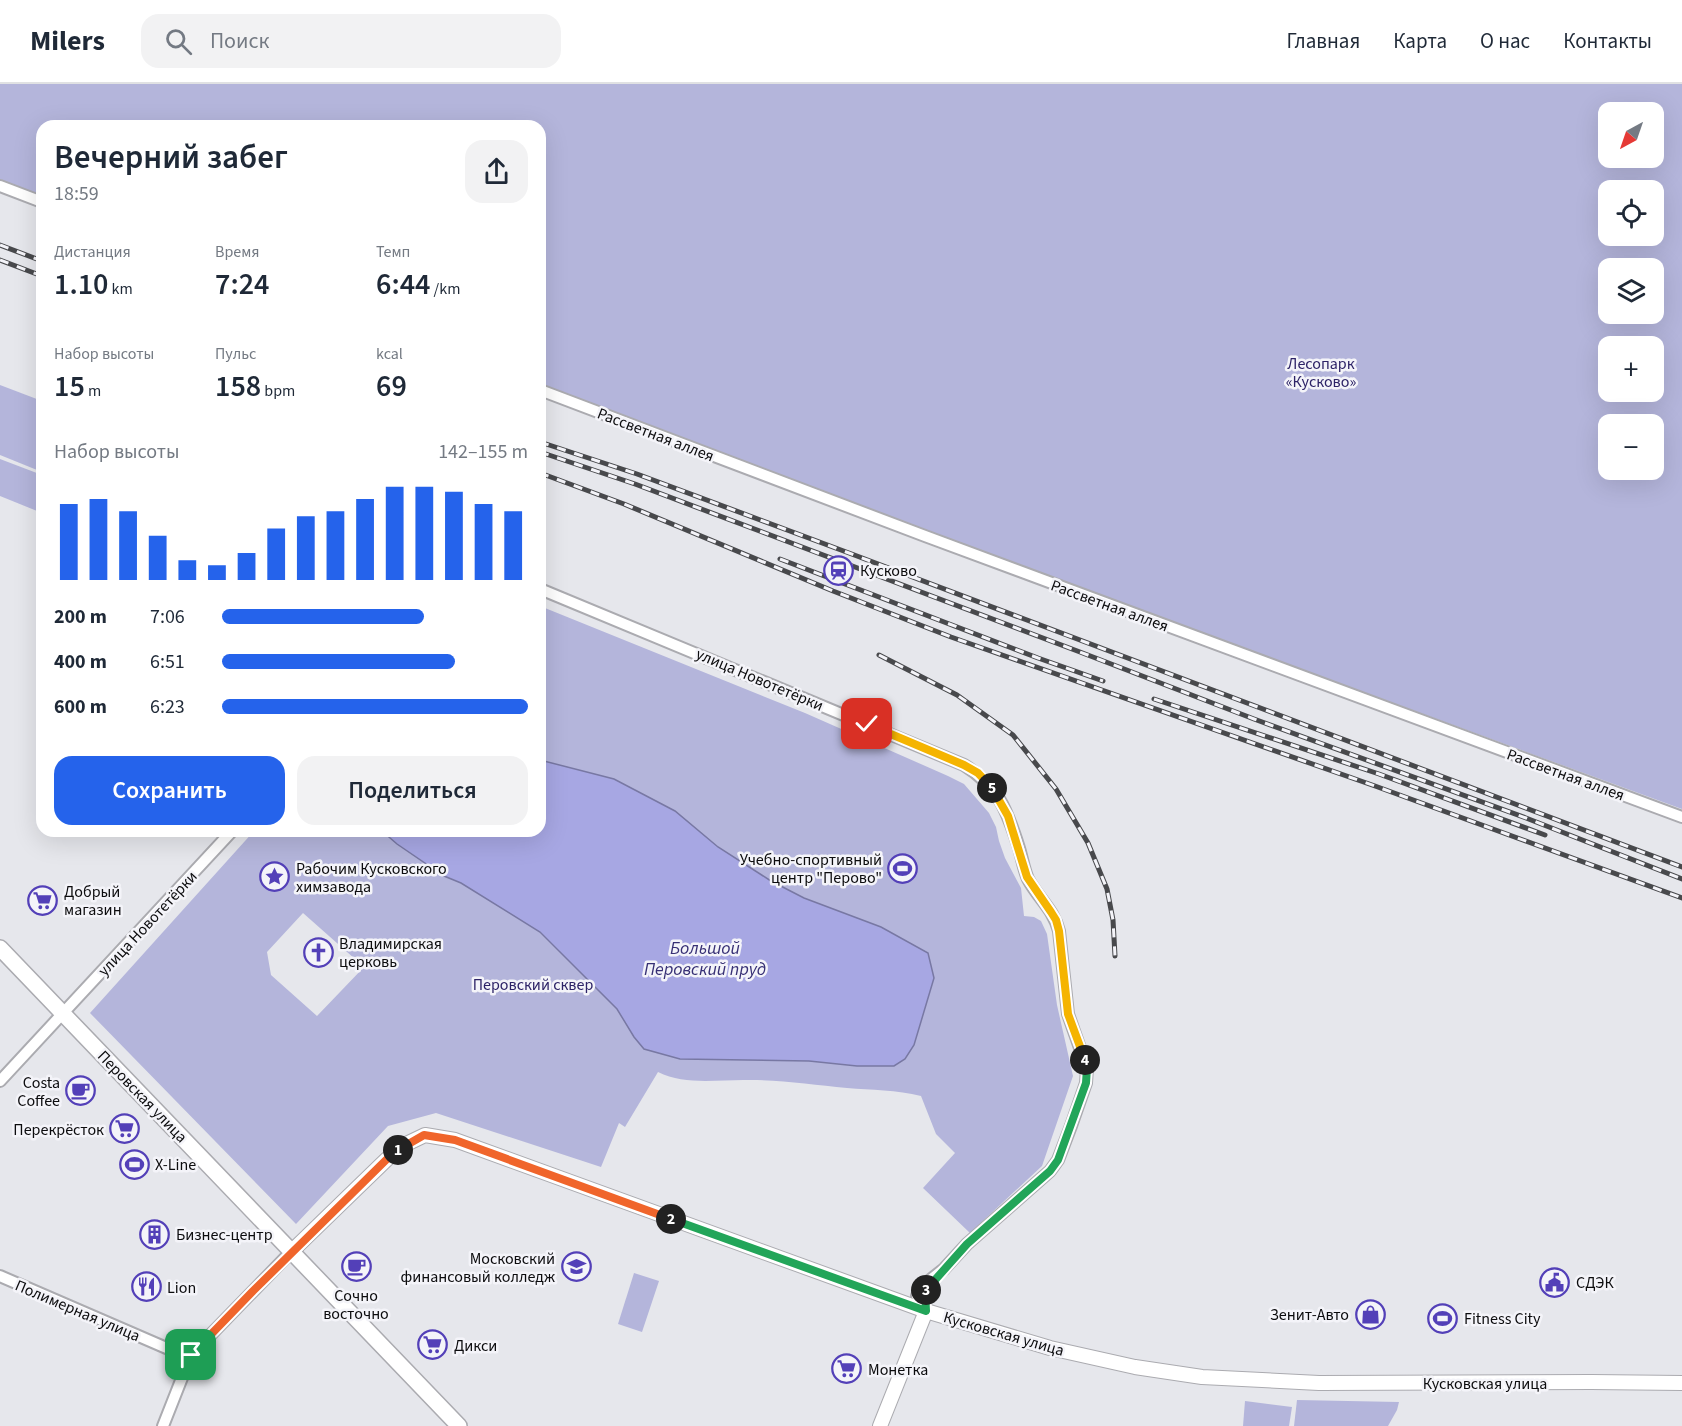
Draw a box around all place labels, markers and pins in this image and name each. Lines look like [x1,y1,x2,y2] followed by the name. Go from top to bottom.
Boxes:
[823,554,855,586] station icon: Кусково
[860,560,917,582] place label: Кусково
[841,698,892,749] pin
[977,773,1007,803] pin: 5
[740,849,882,889] place label: Учебно-спортивный центр "Перово"
[887,852,919,884] sports icon: Учебно-спортивный центр "Перово"
[296,858,447,898] place label: Рабочим Кусковского химзавода
[259,861,291,893] place icon: Рабочим Кусковского химзавода
[64,881,122,921] place label: Добрый магазин
[27,884,59,916] supermarket icon: Добрый магазин
[339,933,442,973] place label: Владимирская церковь
[302,936,334,968] church icon: Владимирская церковь
[1070,1045,1100,1075] pin: 4
[17,1072,60,1112] place label: Costa Coffee
[65,1075,97,1107] cafe icon: Costa Coffee
[109,1113,141,1145] supermarket icon: Перекрёсток
[13,1119,104,1141] place label: Перекрёсток
[383,1135,413,1165] pin: 1
[118,1148,150,1180] sports icon: X-Line
[155,1154,196,1176] place label: X-Line
[656,1204,686,1234] pin: 2
[139,1218,171,1250] building icon: Бизнес-центр
[176,1224,273,1246] place label: Бизнес-центр
[401,1248,555,1288] place label: Московский финансовый колледж
[340,1251,372,1283] cafe icon: Сочно восточно
[560,1251,592,1283] school or university icon: Московский финансовый колледж
[1539,1266,1571,1298] public building icon: СДЭК
[130,1271,162,1303] restaurant icon: Lion
[1576,1272,1614,1294] place label: СДЭК
[911,1275,941,1305] pin: 3
[167,1277,196,1299] place label: Lion
[323,1285,389,1325] place label: Сочно восточно
[1354,1298,1386,1330] shop icon: Зенит-Авто
[1427,1302,1459,1334] sports icon: Fitness City
[1270,1304,1349,1326] place label: Зенит-Авто
[1464,1308,1541,1330] place label: Fitness City
[165,1329,216,1380] pin
[417,1329,449,1361] supermarket icon: Дикси
[454,1335,497,1357] place label: Дикси
[831,1353,863,1385] supermarket icon: Монетка
[868,1359,928,1381] place label: Монетка

